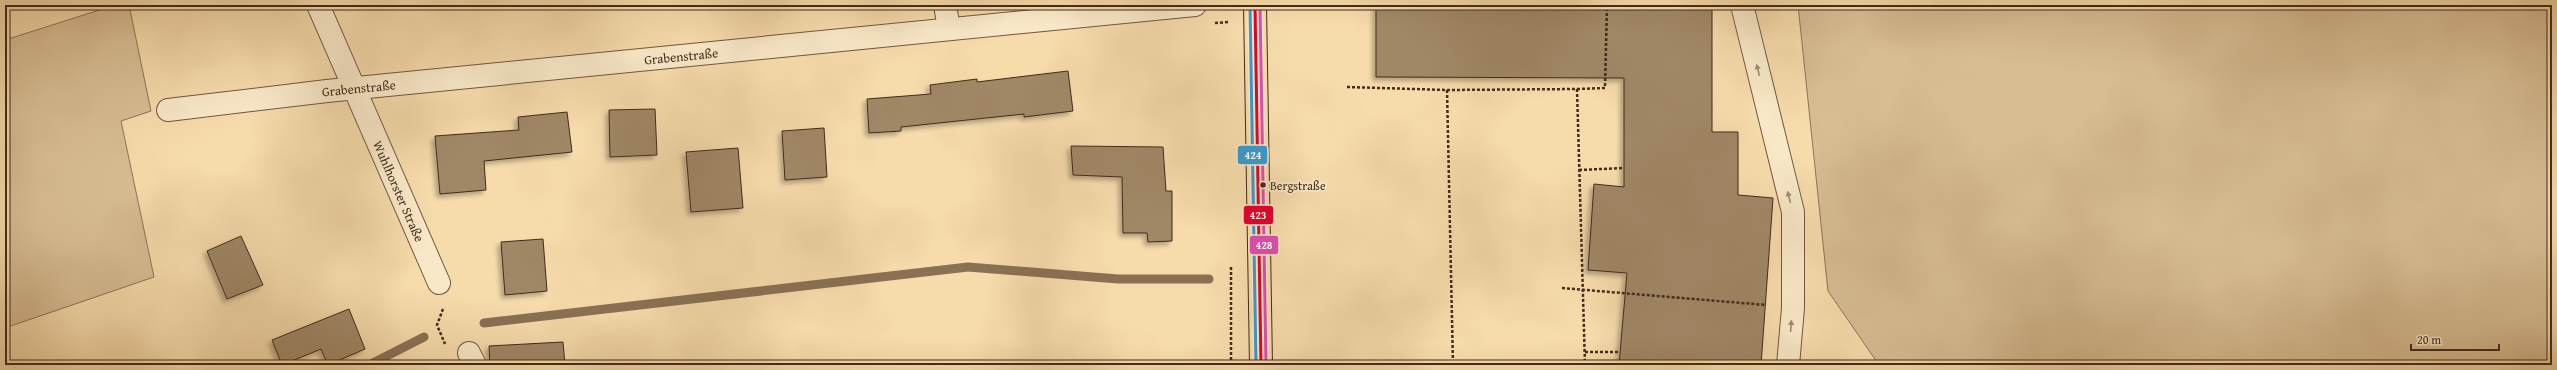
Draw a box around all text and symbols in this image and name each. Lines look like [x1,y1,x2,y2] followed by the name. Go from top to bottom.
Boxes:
[643,43,719,70] street label: Grabenstraße
[1755,64,1761,77] one-way arrow
[321,75,397,102] street label: Grabenstraße
[368,138,429,245] street label: Wuhlhorster Straße
[1237,145,1268,165] line badge: 424
[1244,147,1262,163] text: 424
[1270,177,1326,194] place label: Bergstraße
[1258,180,1268,190] marker: Bergstraße
[1786,190,1792,202] one-way arrow
[1243,205,1274,225] line badge: 423
[1249,207,1267,223] text: 423
[1249,235,1279,255] line badge: 428
[1255,237,1273,253] text: 428
[1788,320,1795,332] one-way arrow
[2411,326,2499,352] scale bar
[2417,331,2441,348] text: 20 m

